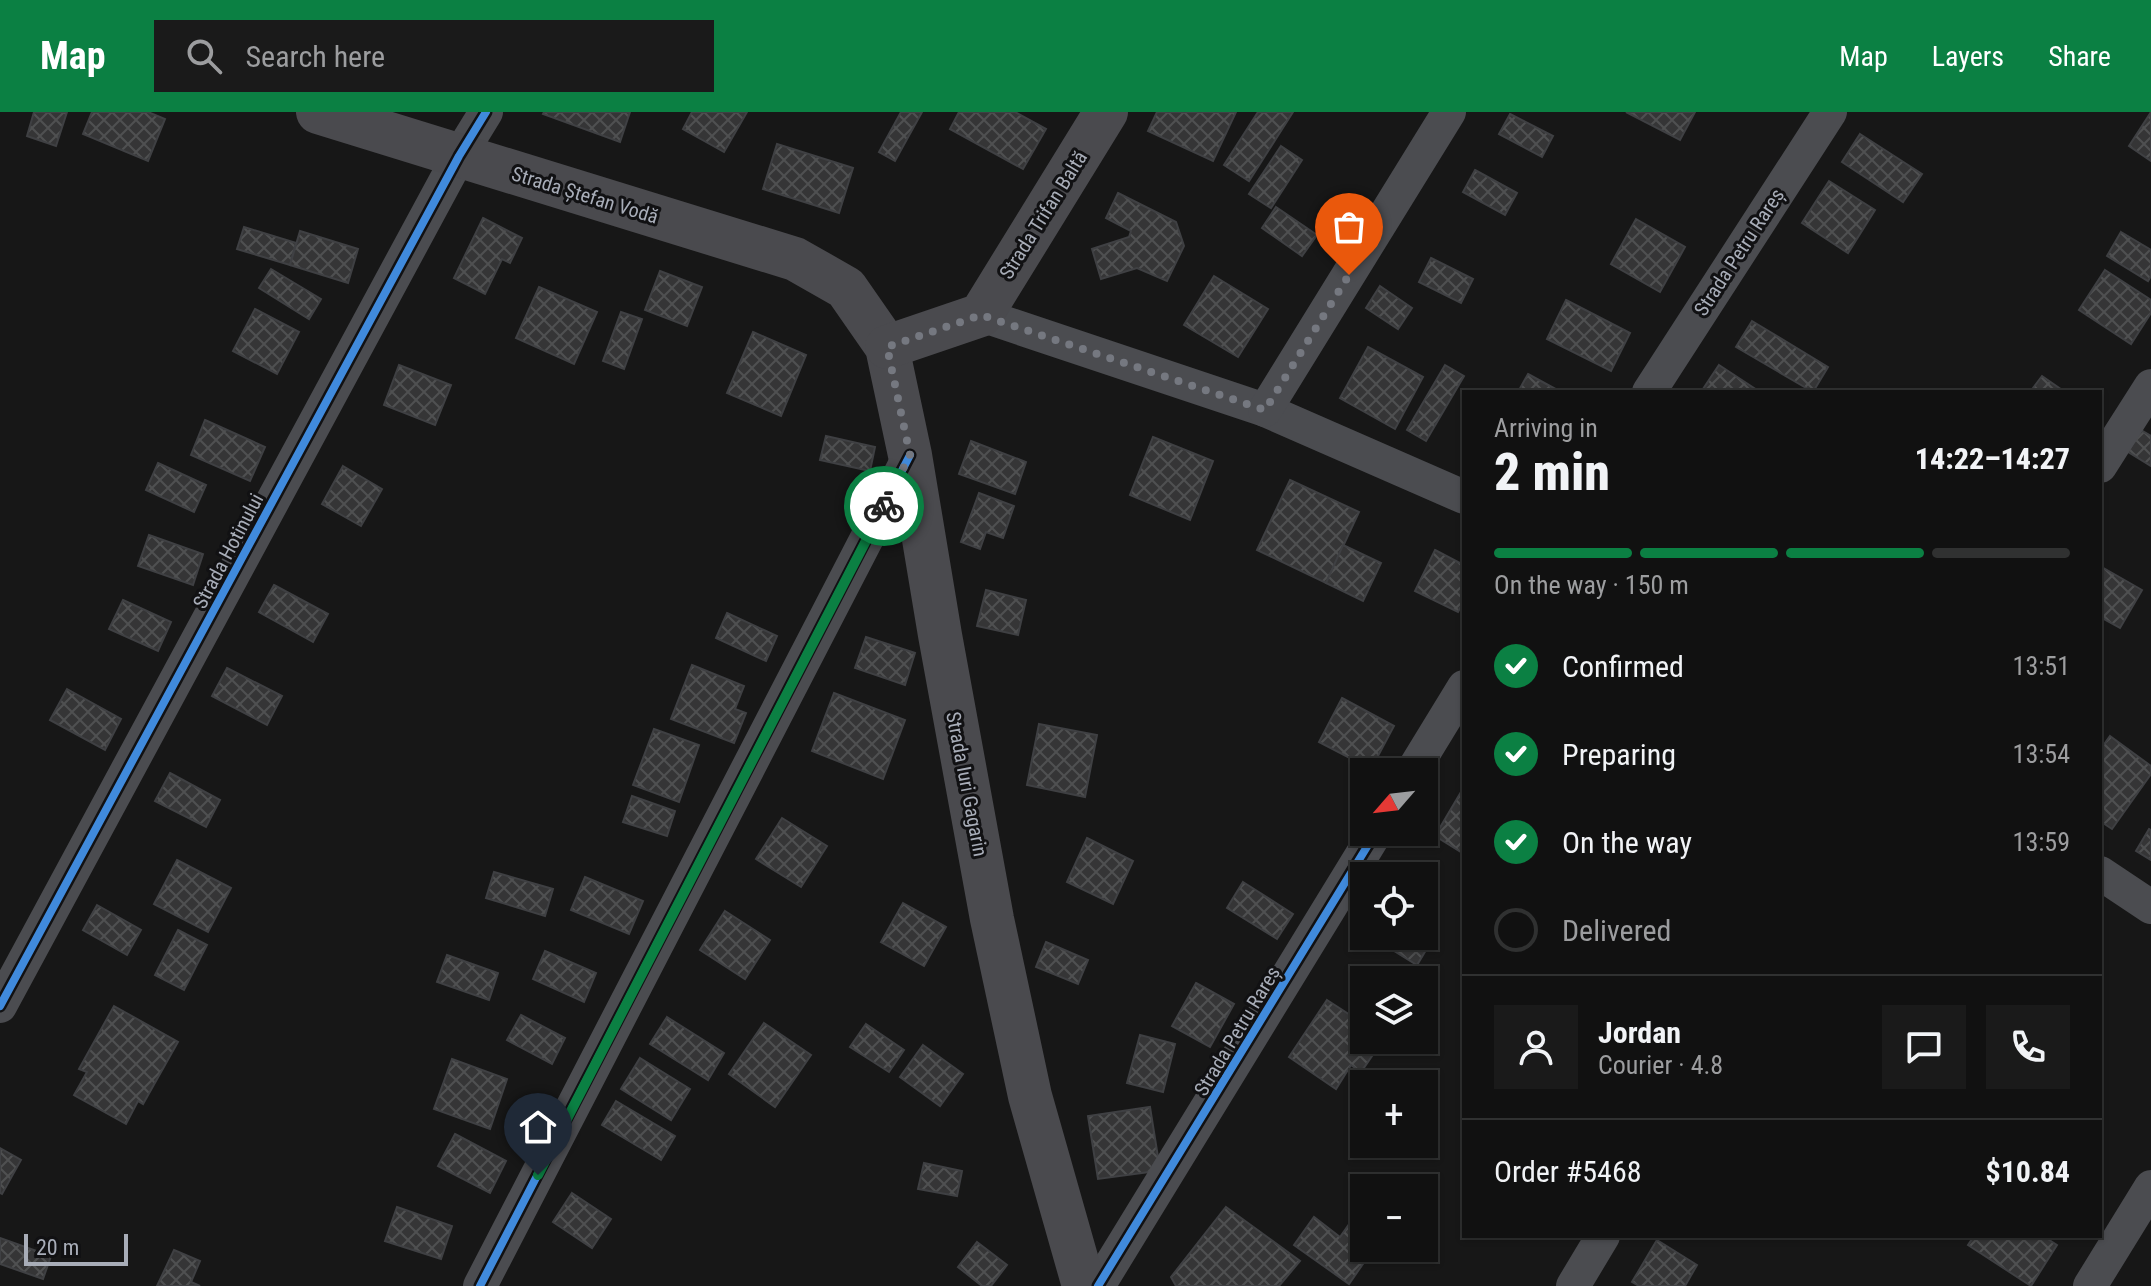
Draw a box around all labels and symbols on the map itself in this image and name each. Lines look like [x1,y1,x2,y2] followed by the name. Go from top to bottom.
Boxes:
[994,147,1092,283] street label: Strada Trifan Baltă
[509,161,661,229] street label: Strada Ștefan Vodă
[1689,184,1789,320] street label: Strada Petru Rareș
[1315,193,1383,275] pin
[844,466,924,546] courier
[188,489,268,613] street label: Strada Hotinului
[941,710,993,858] street label: Strada Iuri Gagarin
[1350,758,1438,846] north arrow
[1189,962,1285,1100] street label: Strada Petru Rareș
[504,1093,572,1175] pin
[24,1230,128,1266] scale bar

